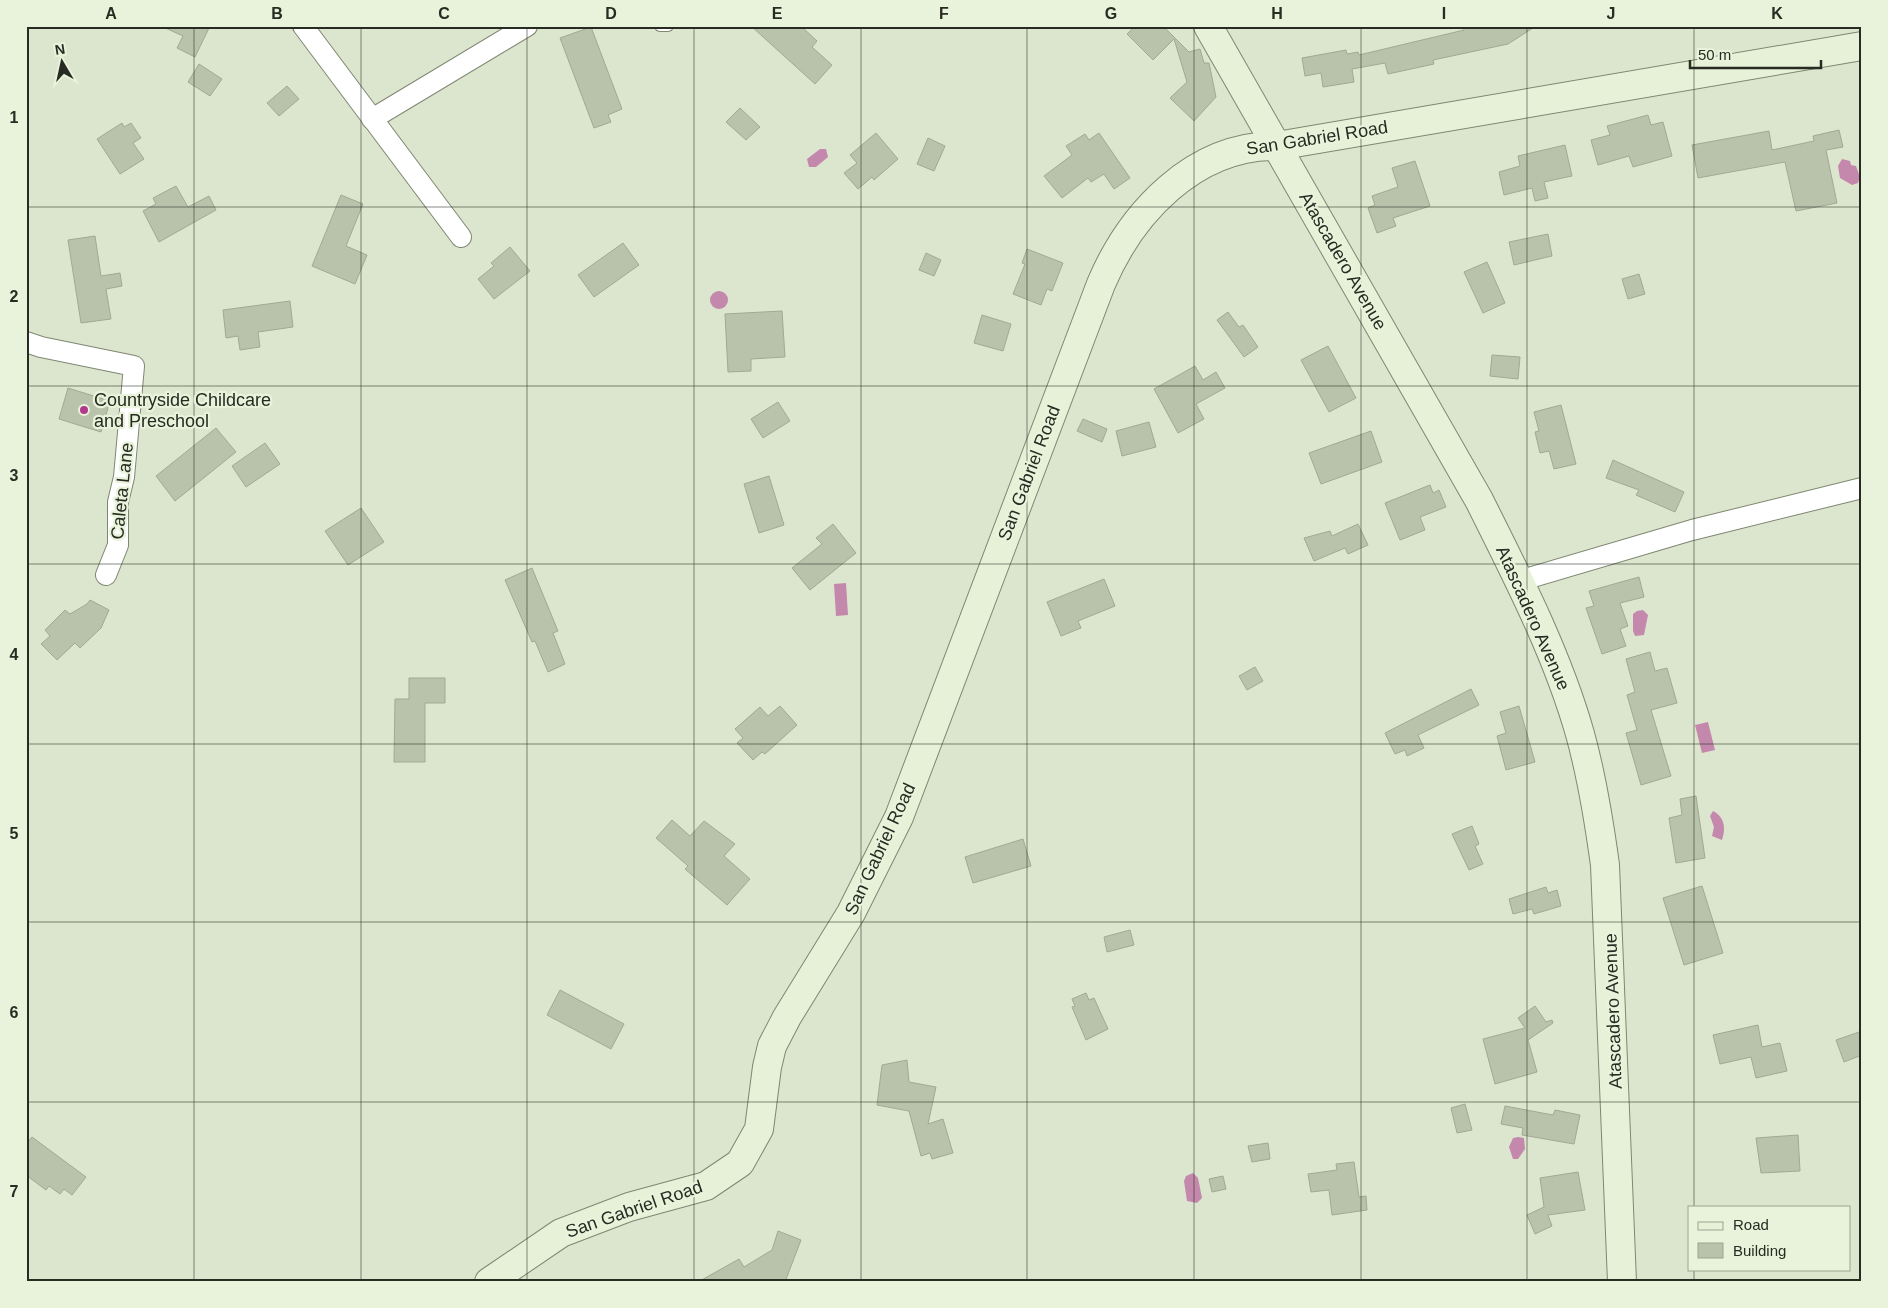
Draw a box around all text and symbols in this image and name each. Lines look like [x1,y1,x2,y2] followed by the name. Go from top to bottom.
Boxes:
[105,5,117,22] text: A
[271,5,283,22] text: B
[438,5,450,22] text: C
[605,5,617,22] text: D
[772,5,783,22] text: E
[939,5,949,22] text: F
[1105,5,1117,22] text: G
[1271,5,1283,22] text: H
[1442,5,1446,22] text: I
[1607,5,1615,22] text: J
[1771,5,1783,22] text: K
[38,38,88,88] north arrow
[1690,38,1822,70] scale bar
[54,40,66,58] text: N
[1698,46,1731,63] text: 50 m
[10,109,19,126] text: 1
[1245,117,1389,159] street label: San Gabriel Road
[1295,189,1391,333] street label: Atascadero Avenue
[10,288,19,305] text: 2
[94,390,271,431] place label: Countryside Childcare and Preschool
[994,403,1064,543] street label: San Gabriel Road
[78,404,90,416] marker: Countryside Childcare and Preschool
[107,442,137,540] street label: Caleta Lane
[10,467,19,484] text: 3
[1492,543,1574,693] street label: Atascadero Avenue
[10,646,19,663] text: 4
[841,780,919,918] street label: San Gabriel Road
[10,825,19,842] text: 5
[1600,933,1626,1089] street label: Atascadero Avenue
[10,1004,19,1021] text: 6
[563,1176,705,1242] street label: San Gabriel Road
[10,1183,19,1200] text: 7
[1688,1206,1850,1270] legend
[1733,1216,1769,1233] text: Road
[1733,1242,1786,1259] text: Building

